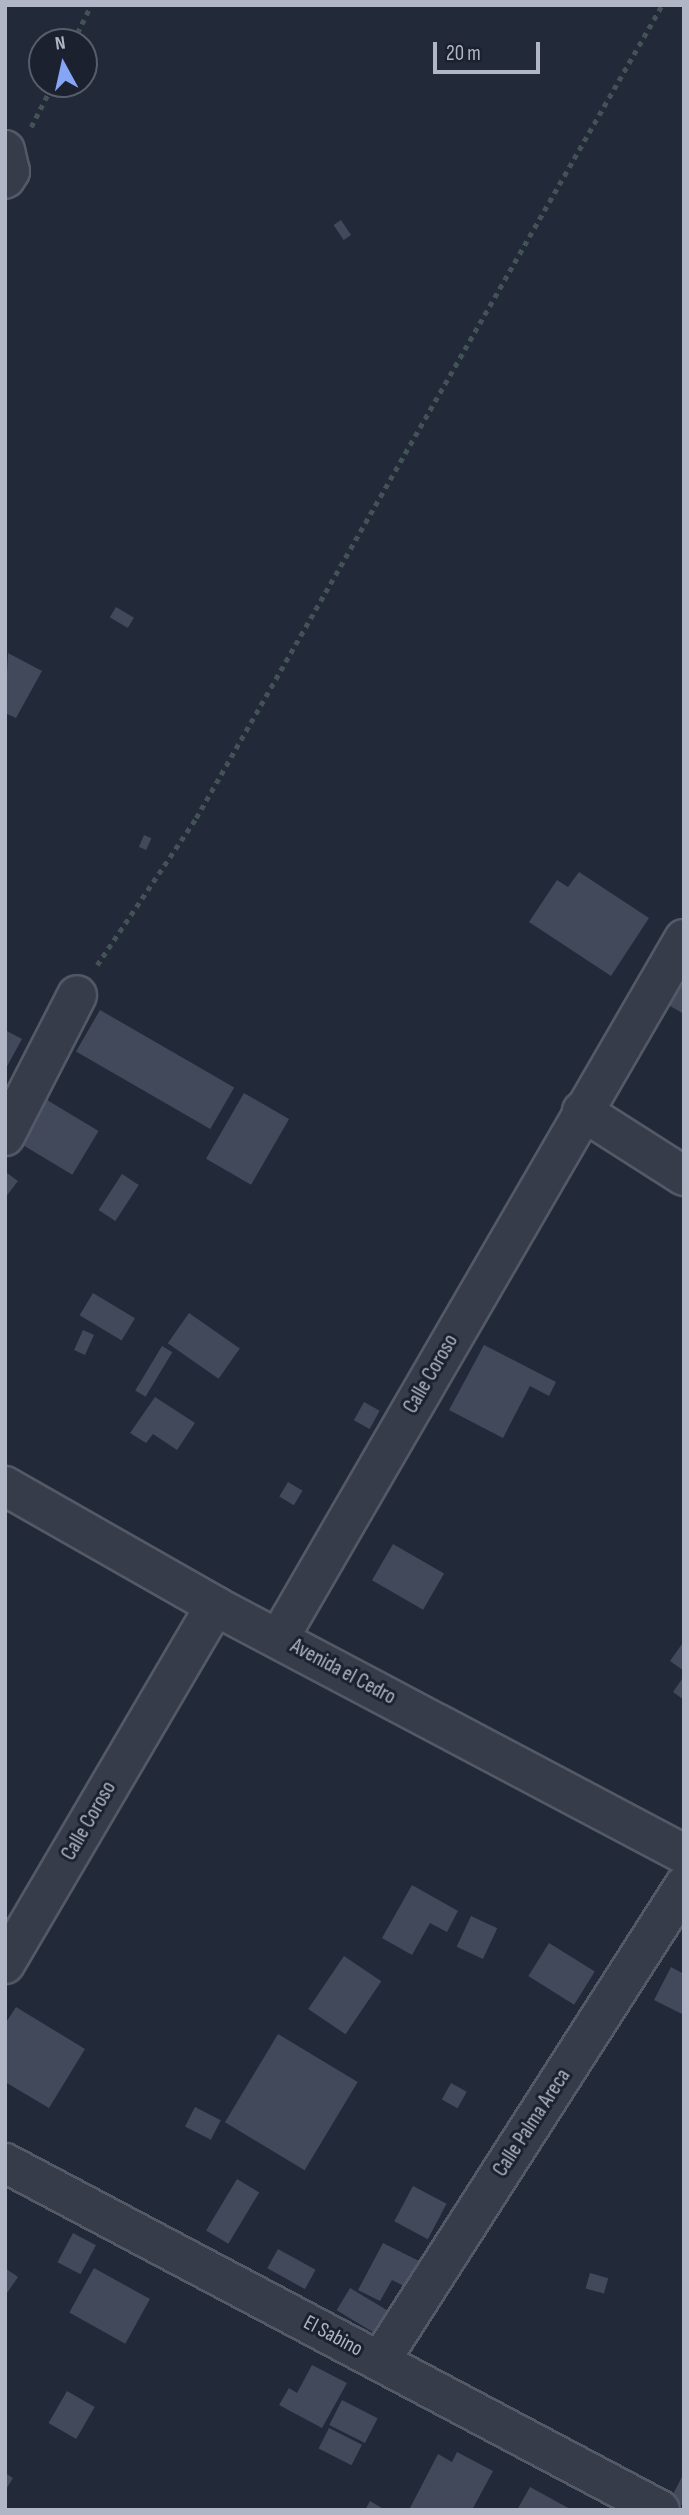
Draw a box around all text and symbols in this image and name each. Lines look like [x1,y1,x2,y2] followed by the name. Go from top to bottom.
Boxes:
[28,28,98,98] north arrow
[437,28,544,72] scale bar
[54,32,67,56] text: N
[446,41,481,66] text: 20 m
[398,1330,464,1418] street label: Calle Coroso
[286,1634,400,1710] street label: Avenida el Cedro
[56,1777,122,1865] street label: Calle Coroso
[488,2065,576,2181] street label: Calle Palma Areca
[299,2310,367,2362] street label: El Sabino

